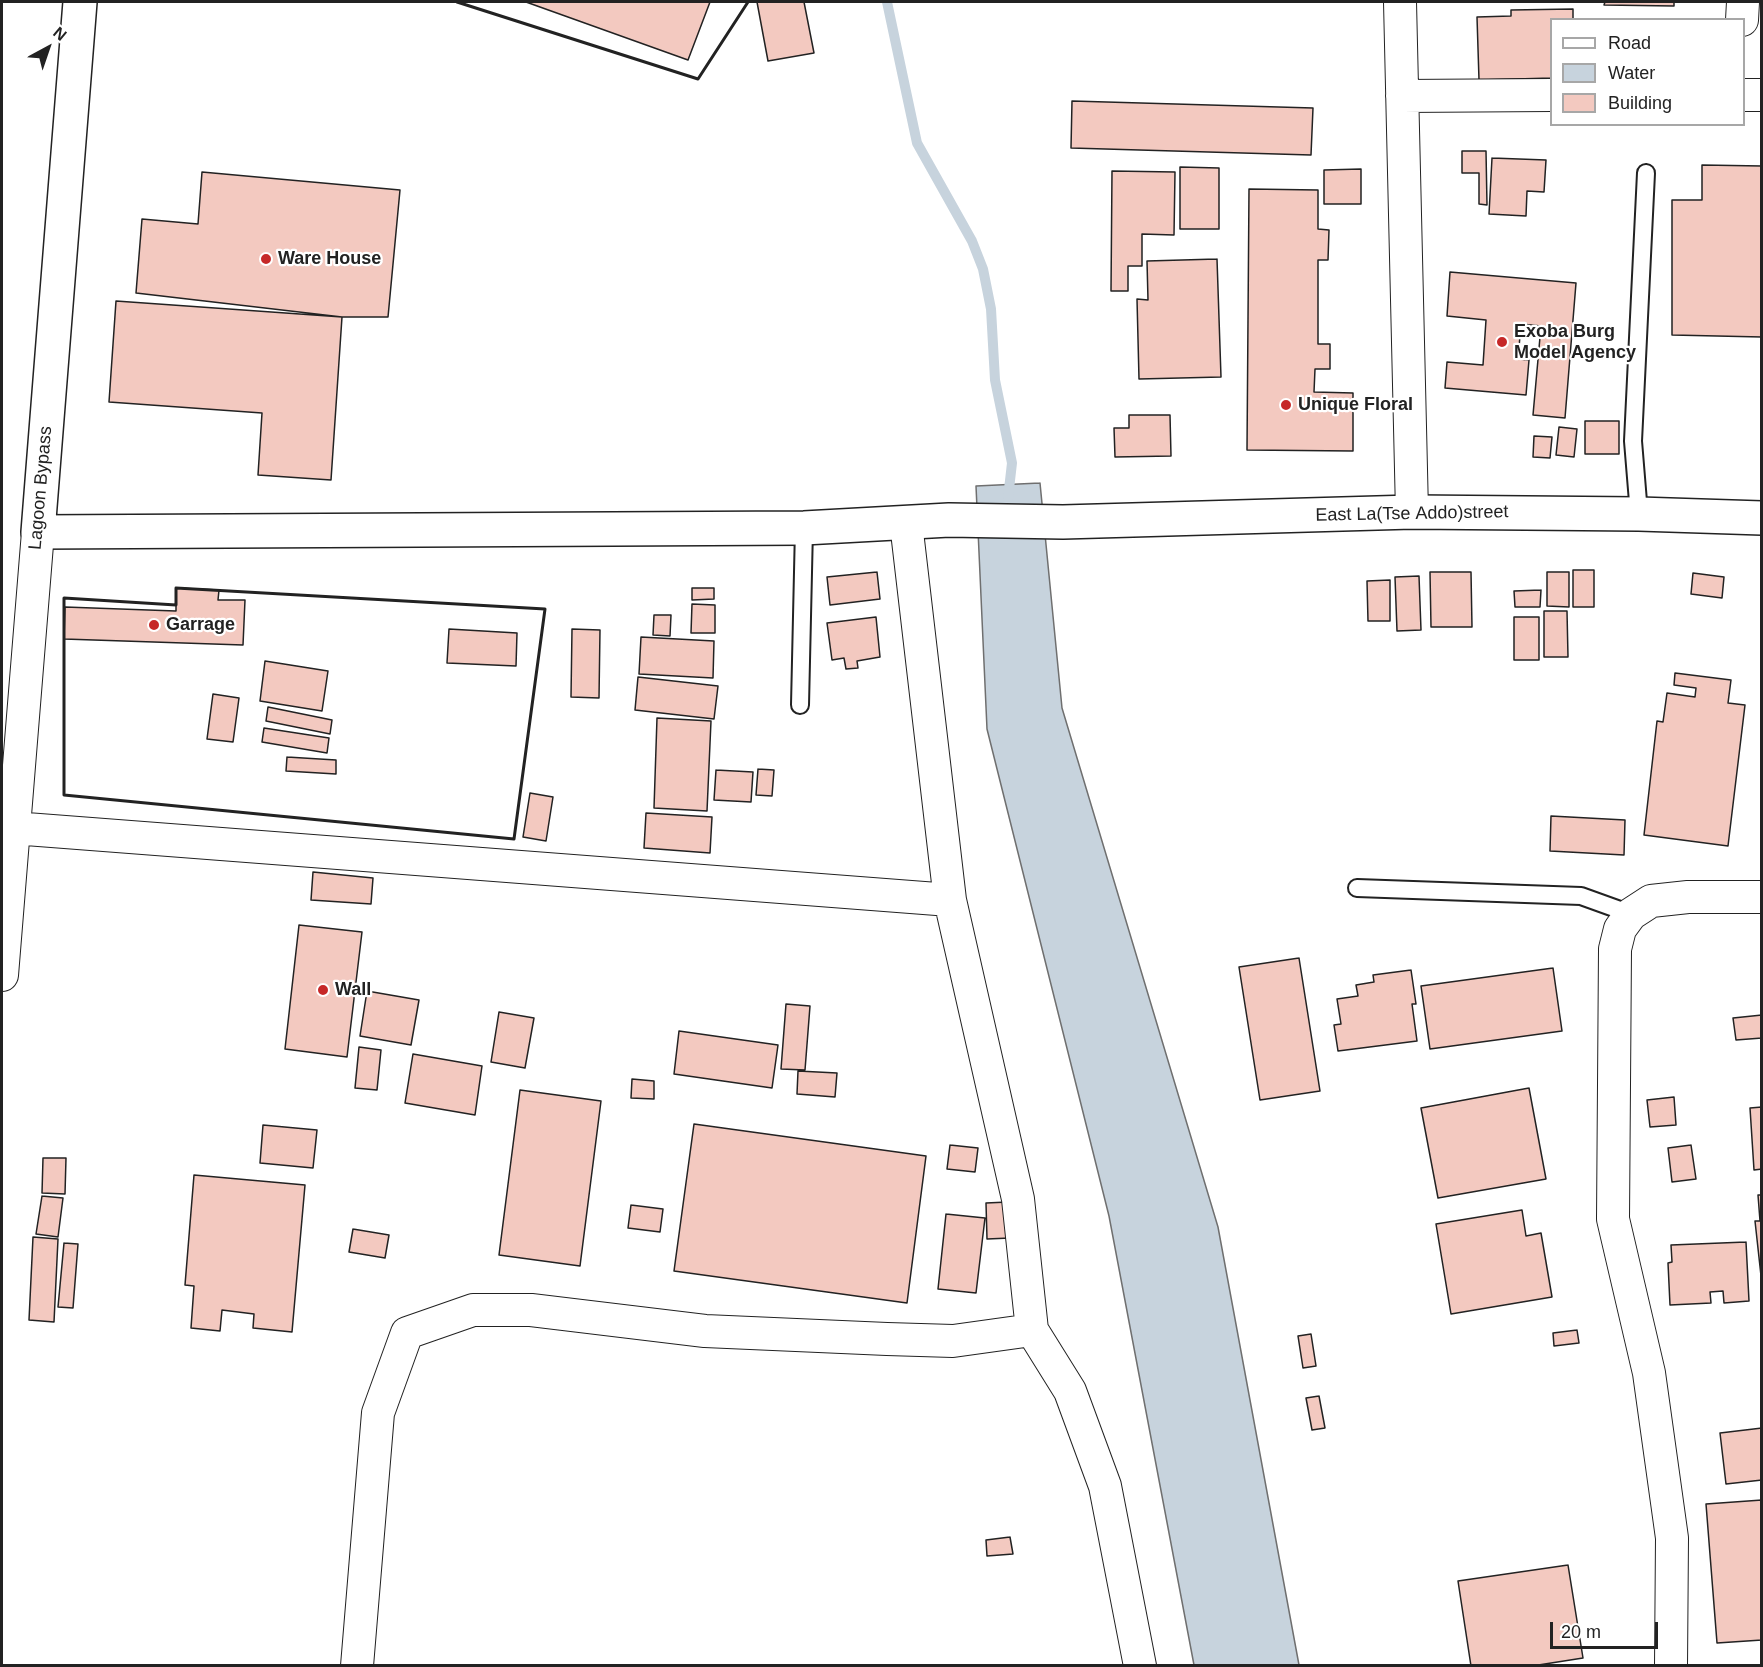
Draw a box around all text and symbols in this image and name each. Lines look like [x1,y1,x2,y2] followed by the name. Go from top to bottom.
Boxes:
[18,18,78,78] north arrow
[1550,18,1745,126] legend
[50,24,70,44] text: N
[1608,33,1651,53] text: Road
[1608,63,1655,83] text: Water
[1608,93,1672,113] text: Building
[278,248,381,270] place label: Ware House
[259,252,273,266] marker: Ware House
[1514,321,1636,364] place label: Exoba Burg Model Agency
[1495,335,1509,349] marker: Exoba Burg Model Agency
[1298,394,1413,416] place label: Unique Floral
[1279,398,1293,412] marker: Unique Floral
[25,425,57,551] street label: Lagoon Bypass
[1315,502,1509,526] street label: East La(Tse Addo)street
[166,614,235,636] place label: Garrage
[147,618,161,632] marker: Garrage
[335,979,371,1001] place label: Wall
[316,983,330,997] marker: Wall
[1553,1610,1661,1648] scale bar
[1561,1622,1601,1642] text: 20 m

